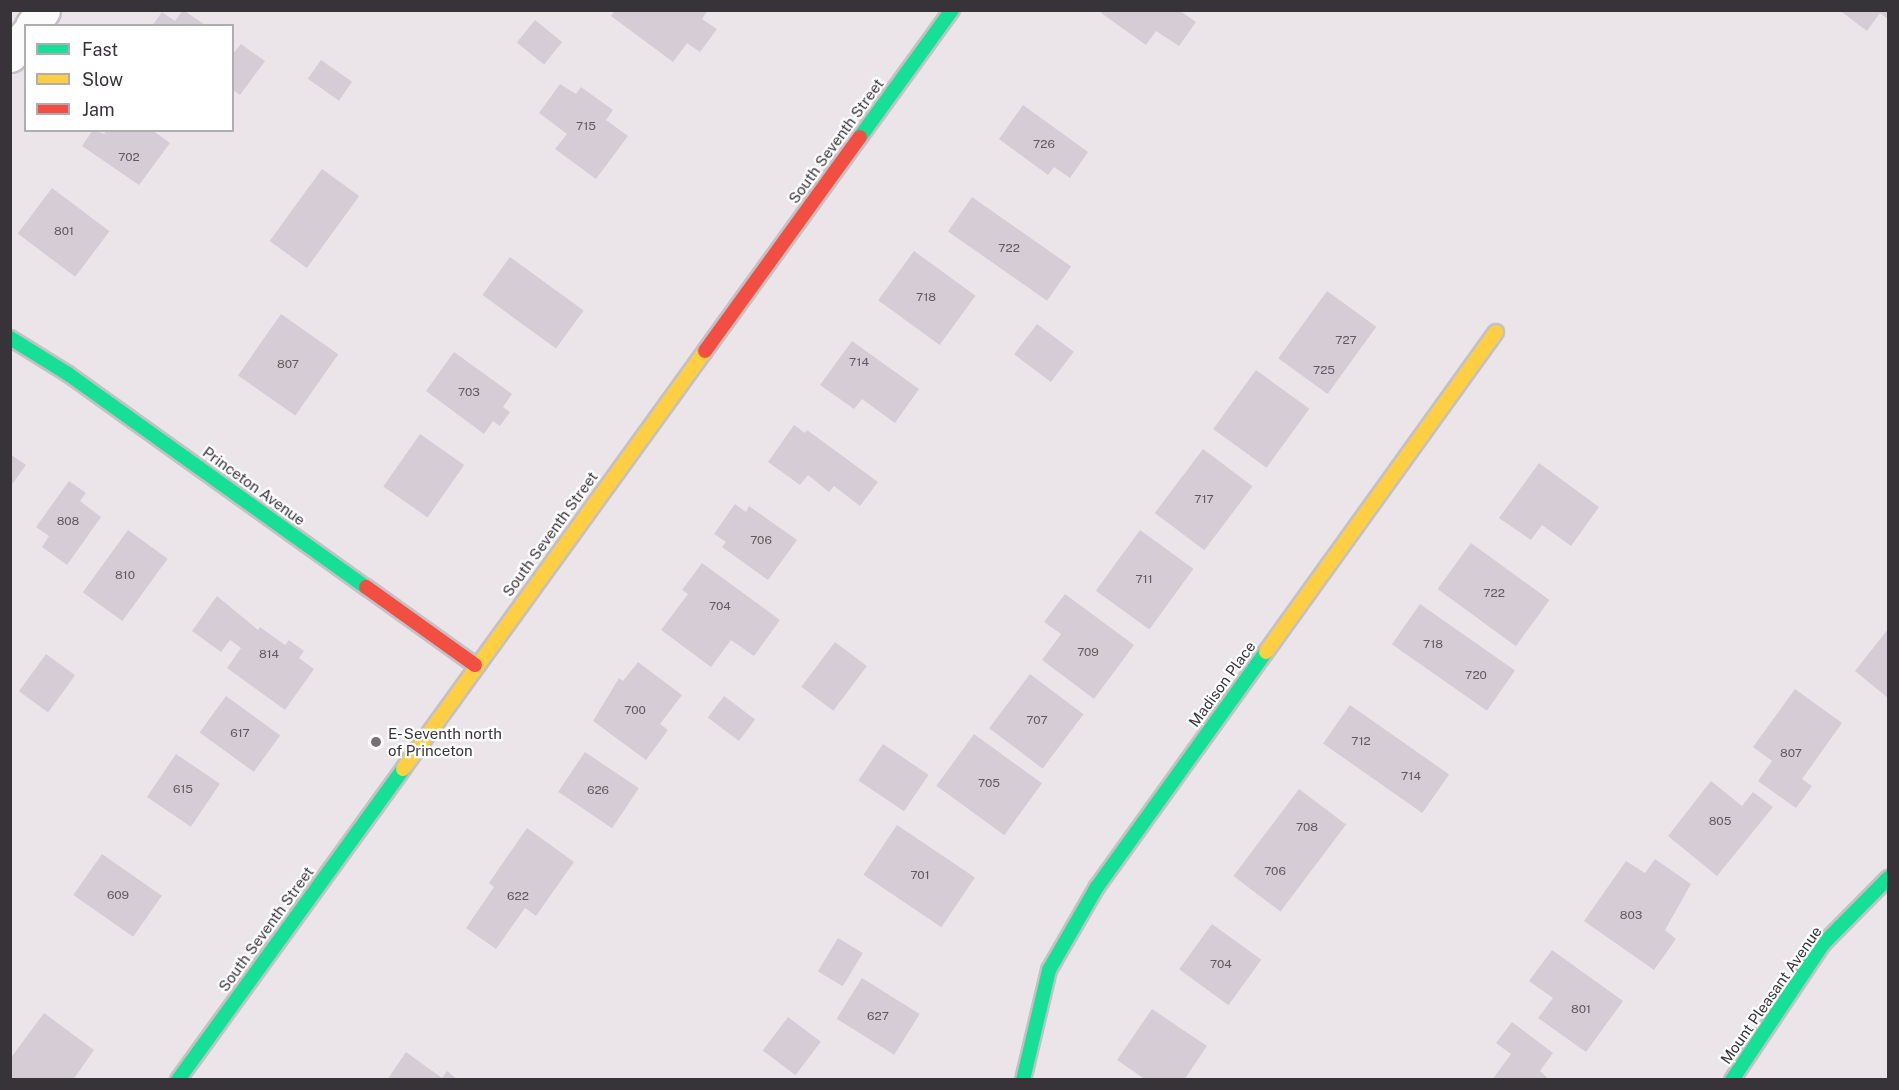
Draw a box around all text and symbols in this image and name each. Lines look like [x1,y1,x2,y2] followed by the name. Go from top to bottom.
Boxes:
[24,24,234,132] legend
[82,39,118,60] text: Fast
[82,69,123,90] text: Slow
[785,75,887,207] street label: South Seventh Street
[82,99,115,120] text: Jam
[576,120,596,134] house number: 715
[1033,138,1055,152] house number: 726
[118,151,140,165] house number: 702
[54,225,74,239] house number: 801
[998,242,1020,256] house number: 722
[916,291,936,305] house number: 718
[1335,334,1357,348] house number: 727
[849,356,869,370] house number: 714
[277,358,299,372] house number: 807
[1313,364,1335,378] house number: 725
[458,386,480,400] house number: 703
[199,443,309,529] street label: Princeton Avenue
[499,468,601,600] street label: South Seventh Street
[1194,493,1214,507] house number: 717
[57,515,79,529] house number: 808
[750,534,772,548] house number: 706
[115,569,135,583] house number: 810
[1135,573,1153,587] house number: 711
[1483,587,1505,601] house number: 722
[709,600,731,614] house number: 704
[1185,638,1259,730] street label: Madison Place
[1423,638,1443,652] house number: 718
[1077,646,1099,660] house number: 709
[259,648,279,662] house number: 814
[1465,669,1487,683] house number: 720
[624,704,646,718] house number: 700
[1026,714,1048,728] house number: 707
[388,724,504,759] place label: E- Seventh north of Princeton
[230,727,250,741] house number: 617
[369,735,383,749] marker: E- Seventh north of Princeton
[1351,735,1371,749] house number: 712
[1780,747,1802,761] house number: 807
[1401,770,1421,784] house number: 714
[978,777,1000,791] house number: 705
[173,783,193,797] house number: 615
[587,784,609,798] house number: 626
[1709,815,1731,829] house number: 805
[1296,821,1318,835] house number: 708
[215,863,317,995] street label: South Seventh Street
[1264,865,1286,879] house number: 706
[910,869,930,883] house number: 701
[107,889,129,903] house number: 609
[507,890,529,904] house number: 622
[1620,909,1642,923] house number: 803
[1717,923,1825,1067] street label: Mount Pleasant Avenue
[1210,958,1232,972] house number: 704
[1571,1003,1591,1017] house number: 801
[867,1010,889,1024] house number: 627

